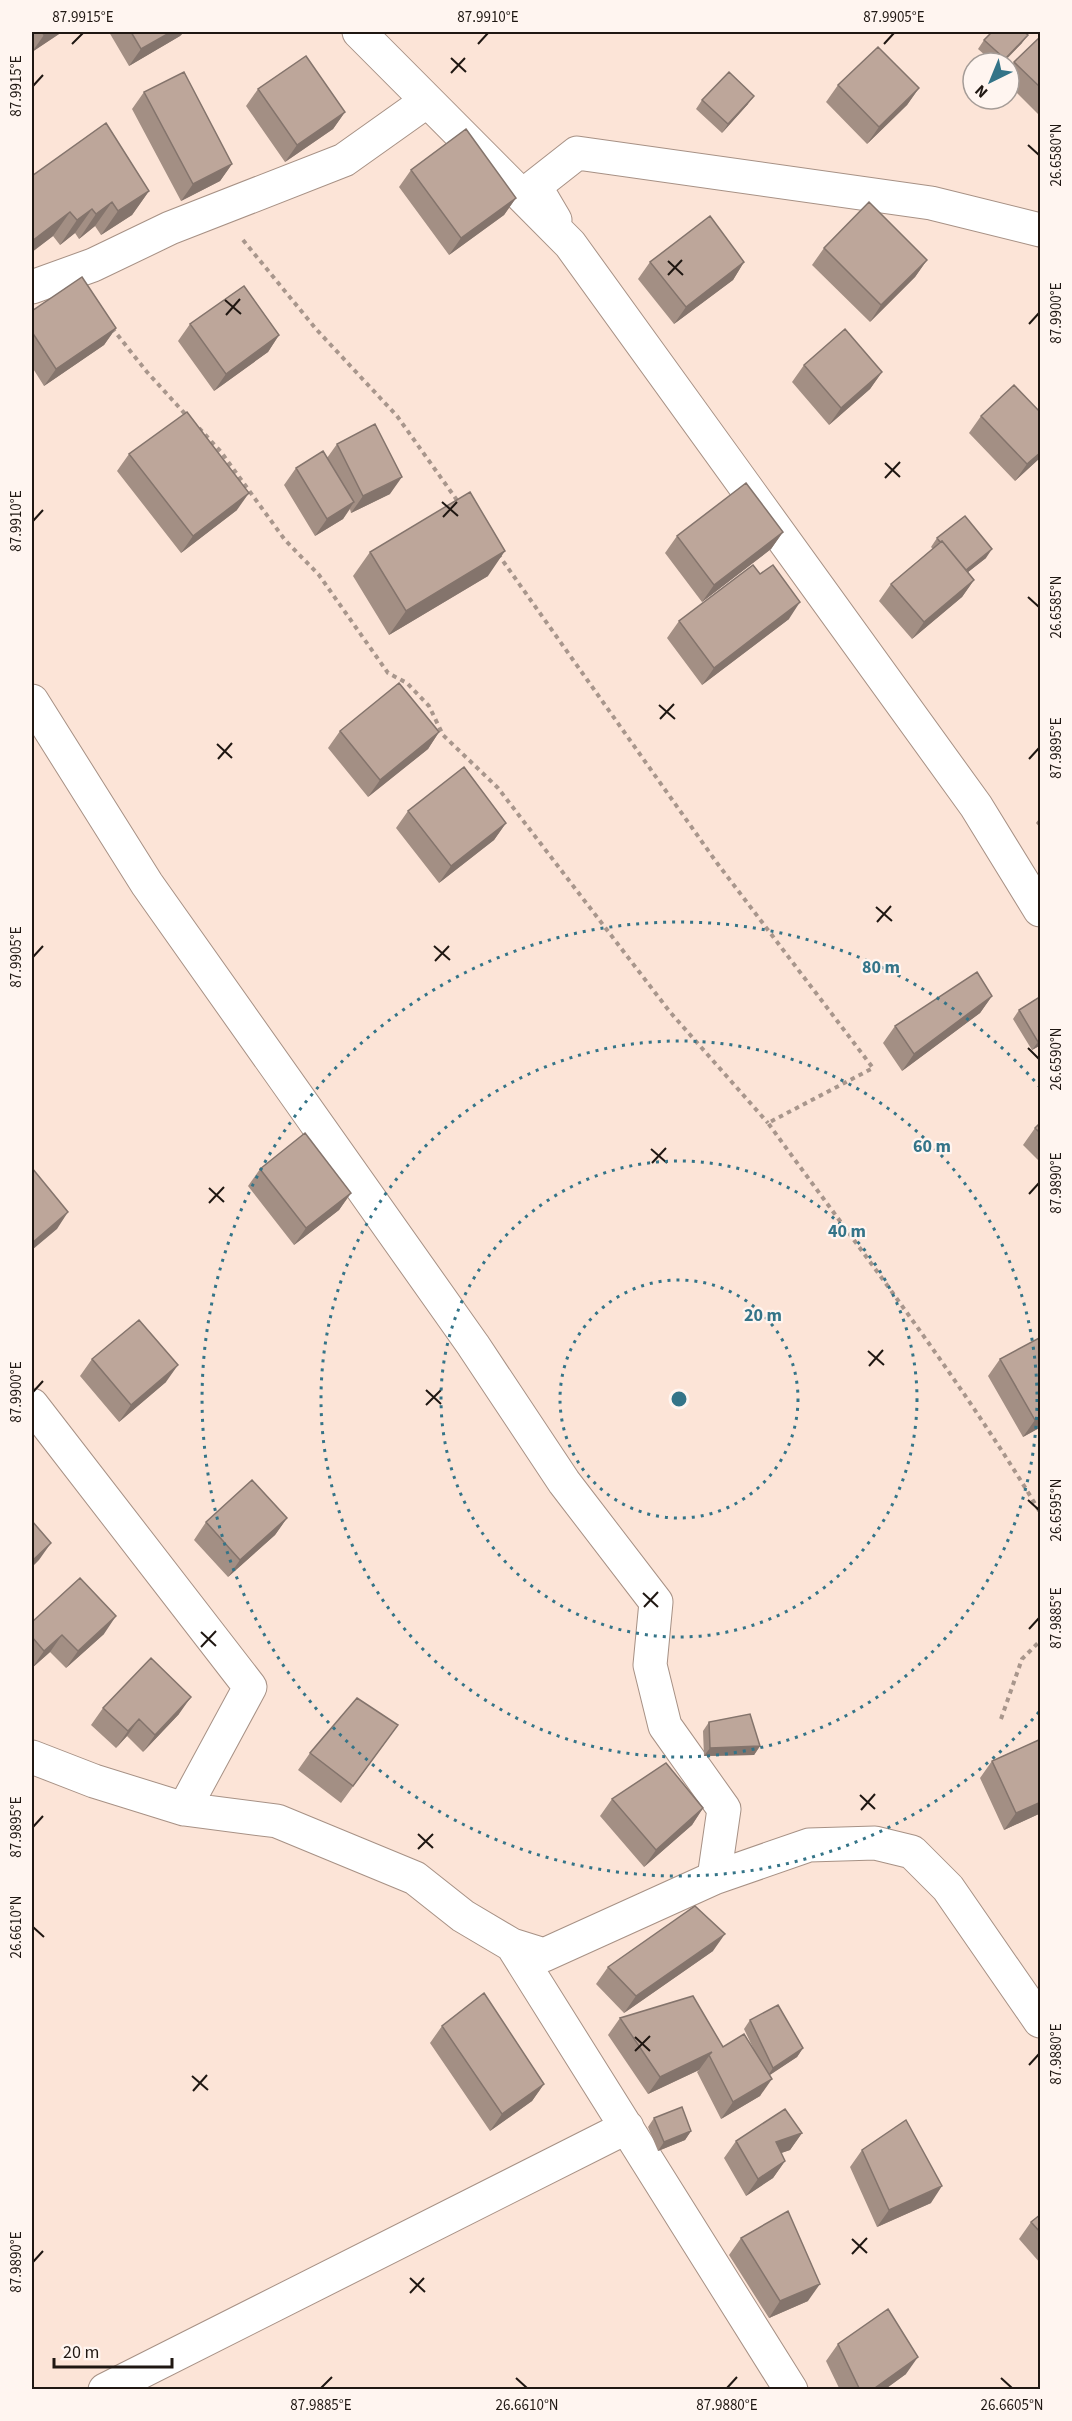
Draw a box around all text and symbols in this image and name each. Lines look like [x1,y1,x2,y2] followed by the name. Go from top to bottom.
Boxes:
[52,7,114,28] text: 87.9915°E
[457,7,519,28] text: 87.9910°E
[863,7,925,28] text: 87.9905°E
[961,51,1021,111] north arrow
[6,55,27,117] text: 87.9915°E
[970,80,993,103] text: N
[1046,123,1067,187] text: 26.6580°N
[1046,282,1067,344] text: 87.9900°E
[6,490,27,552] text: 87.9910°E
[1046,575,1067,639] text: 26.6585°N
[1046,717,1067,779] text: 87.9895°E
[6,926,27,988] text: 87.9905°E
[862,955,900,980] text: 80 m
[1046,1027,1067,1091] text: 26.6590°N
[913,1134,951,1159] text: 60 m
[1046,1152,1067,1214] text: 87.9890°E
[828,1219,866,1244] text: 40 m
[744,1303,782,1328] text: 20 m
[6,1361,27,1423] text: 87.9900°E
[669,1389,689,1409] centre of rings
[1046,1478,1067,1542] text: 26.6595°N
[1046,1587,1067,1649] text: 87.9885°E
[6,1796,27,1858] text: 87.9895°E
[6,1895,27,1959] text: 26.6610°N
[1046,2023,1067,2085] text: 87.9880°E
[6,2231,27,2293] text: 87.9890°E
[54,2331,172,2369] scale bar
[63,2340,99,2365] text: 20 m
[290,2395,352,2416] text: 87.9885°E
[495,2395,559,2416] text: 26.6610°N
[696,2395,758,2416] text: 87.9880°E
[980,2395,1044,2416] text: 26.6605°N

